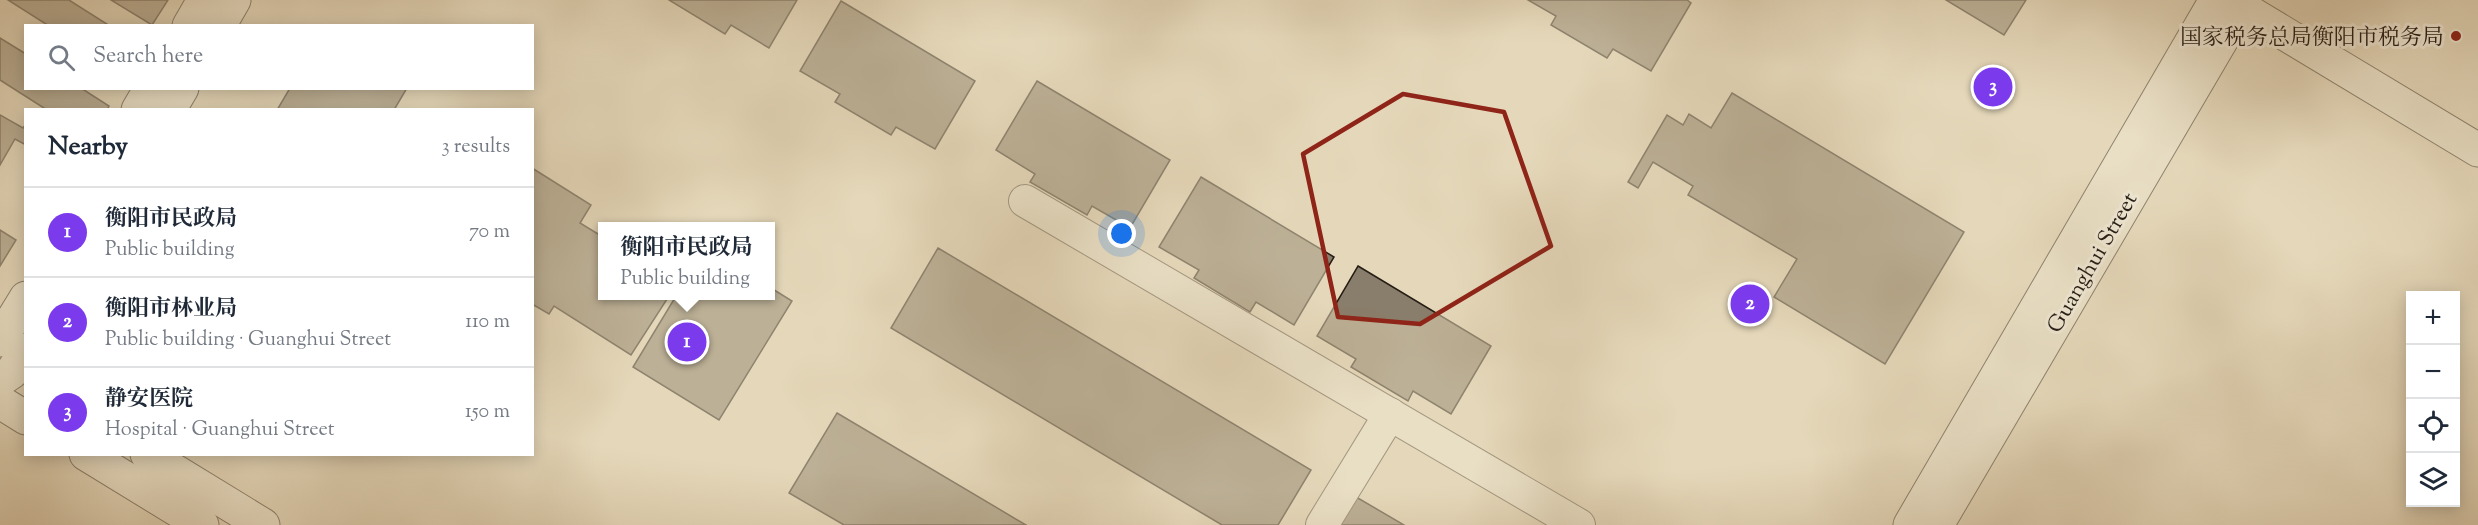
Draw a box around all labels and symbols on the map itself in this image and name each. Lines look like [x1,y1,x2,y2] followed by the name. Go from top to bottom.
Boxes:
[2180,23,2444,55] place label: 国家税务总局衡阳市税务局
[2449,29,2463,43] marker: 国家税务总局衡阳市税务局
[1974,64,2012,110] pin: 3
[2040,187,2147,340] street label: Guanghui Street
[1107,219,1136,248] your location
[1730,282,1770,326] pin: 2
[668,320,706,364] pin: 1

